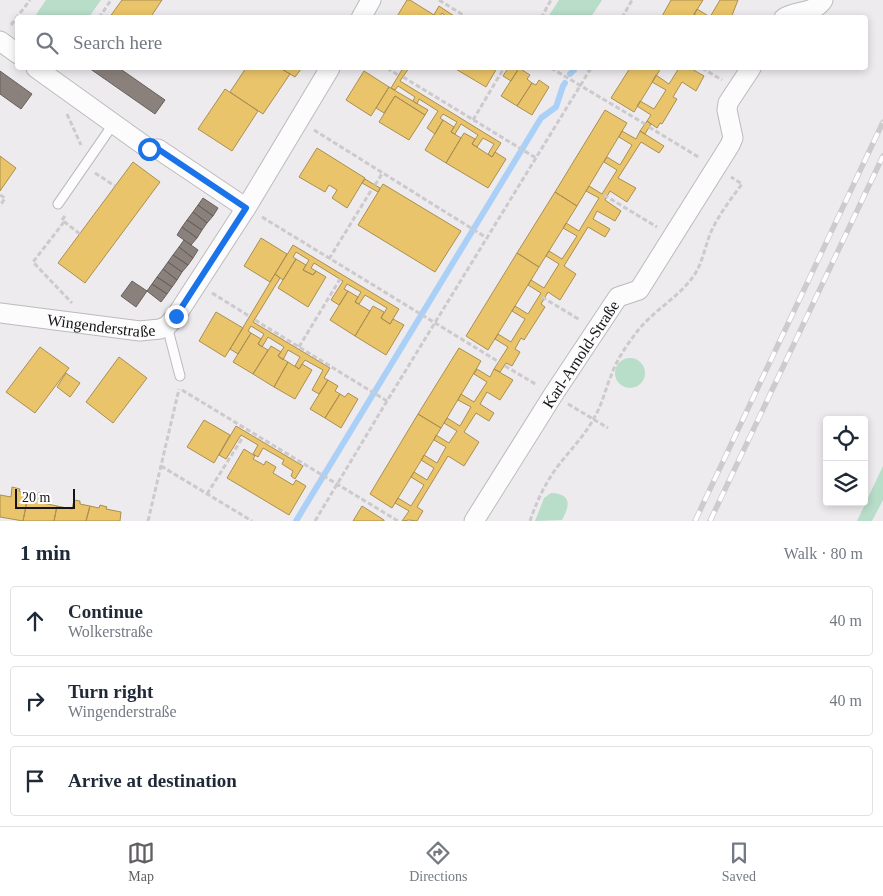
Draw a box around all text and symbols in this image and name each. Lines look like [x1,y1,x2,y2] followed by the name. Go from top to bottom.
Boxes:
[15,15,868,70] search box
[33,29,61,57] icon: search
[73,32,162,53] text: Search here
[138,138,161,161] route start
[539,297,622,411] street label: Karl-Arnold-Straße
[165,305,188,328] route end
[46,311,156,339] street label: Wingenderstraße
[823,416,868,506] map controls
[823,416,868,461] button: locate
[823,461,868,506] button: layers
[15,486,75,509] scale bar
[22,490,50,505] text: 20 m
[20,541,71,565] text: 1 min
[784,545,863,562] text: Walk · 80 m
[68,601,143,622] text: Continue
[21,607,49,635] icon: ahead
[830,612,862,629] text: 40 m
[68,623,153,640] text: Wolkerstraße
[68,681,153,702] text: Turn right
[21,687,49,715] icon: right
[830,692,862,709] text: 40 m
[68,703,177,720] text: Wingenderstraße
[21,767,49,795] icon: arrive
[68,770,237,791] text: Arrive at destination
[127,839,155,885] tab: Map
[409,839,468,885] tab: Directions
[722,839,756,885] tab: Saved

